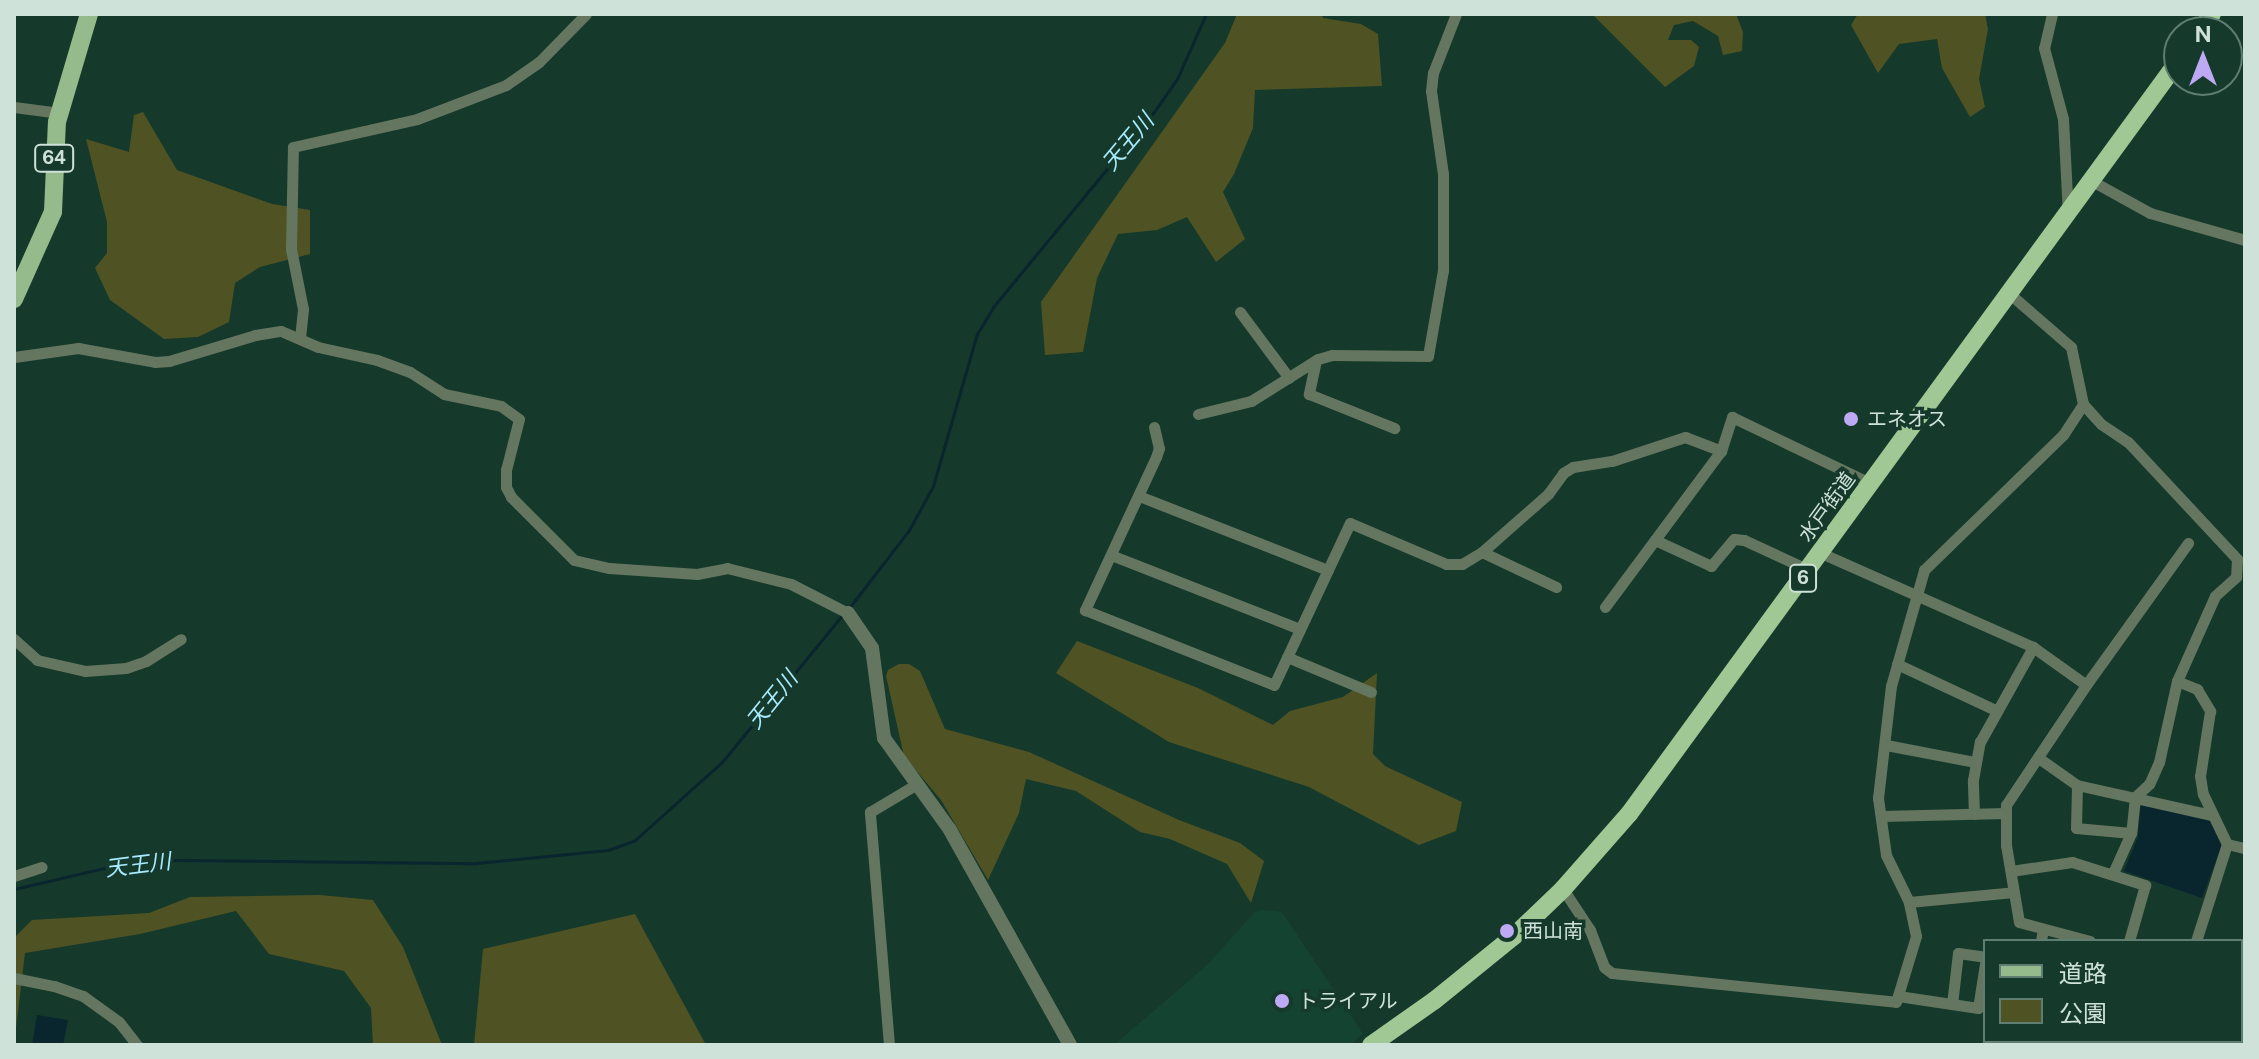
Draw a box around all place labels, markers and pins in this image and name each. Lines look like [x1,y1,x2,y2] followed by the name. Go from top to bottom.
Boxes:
[1867,407,1947,431] place label: エネオス
[1842,410,1860,428] marker: エネオス
[1523,919,1583,943] place label: 西山南
[1498,922,1516,940] marker: 西山南
[1298,989,1398,1013] place label: トライアル
[1273,992,1291,1010] marker: トライアル

